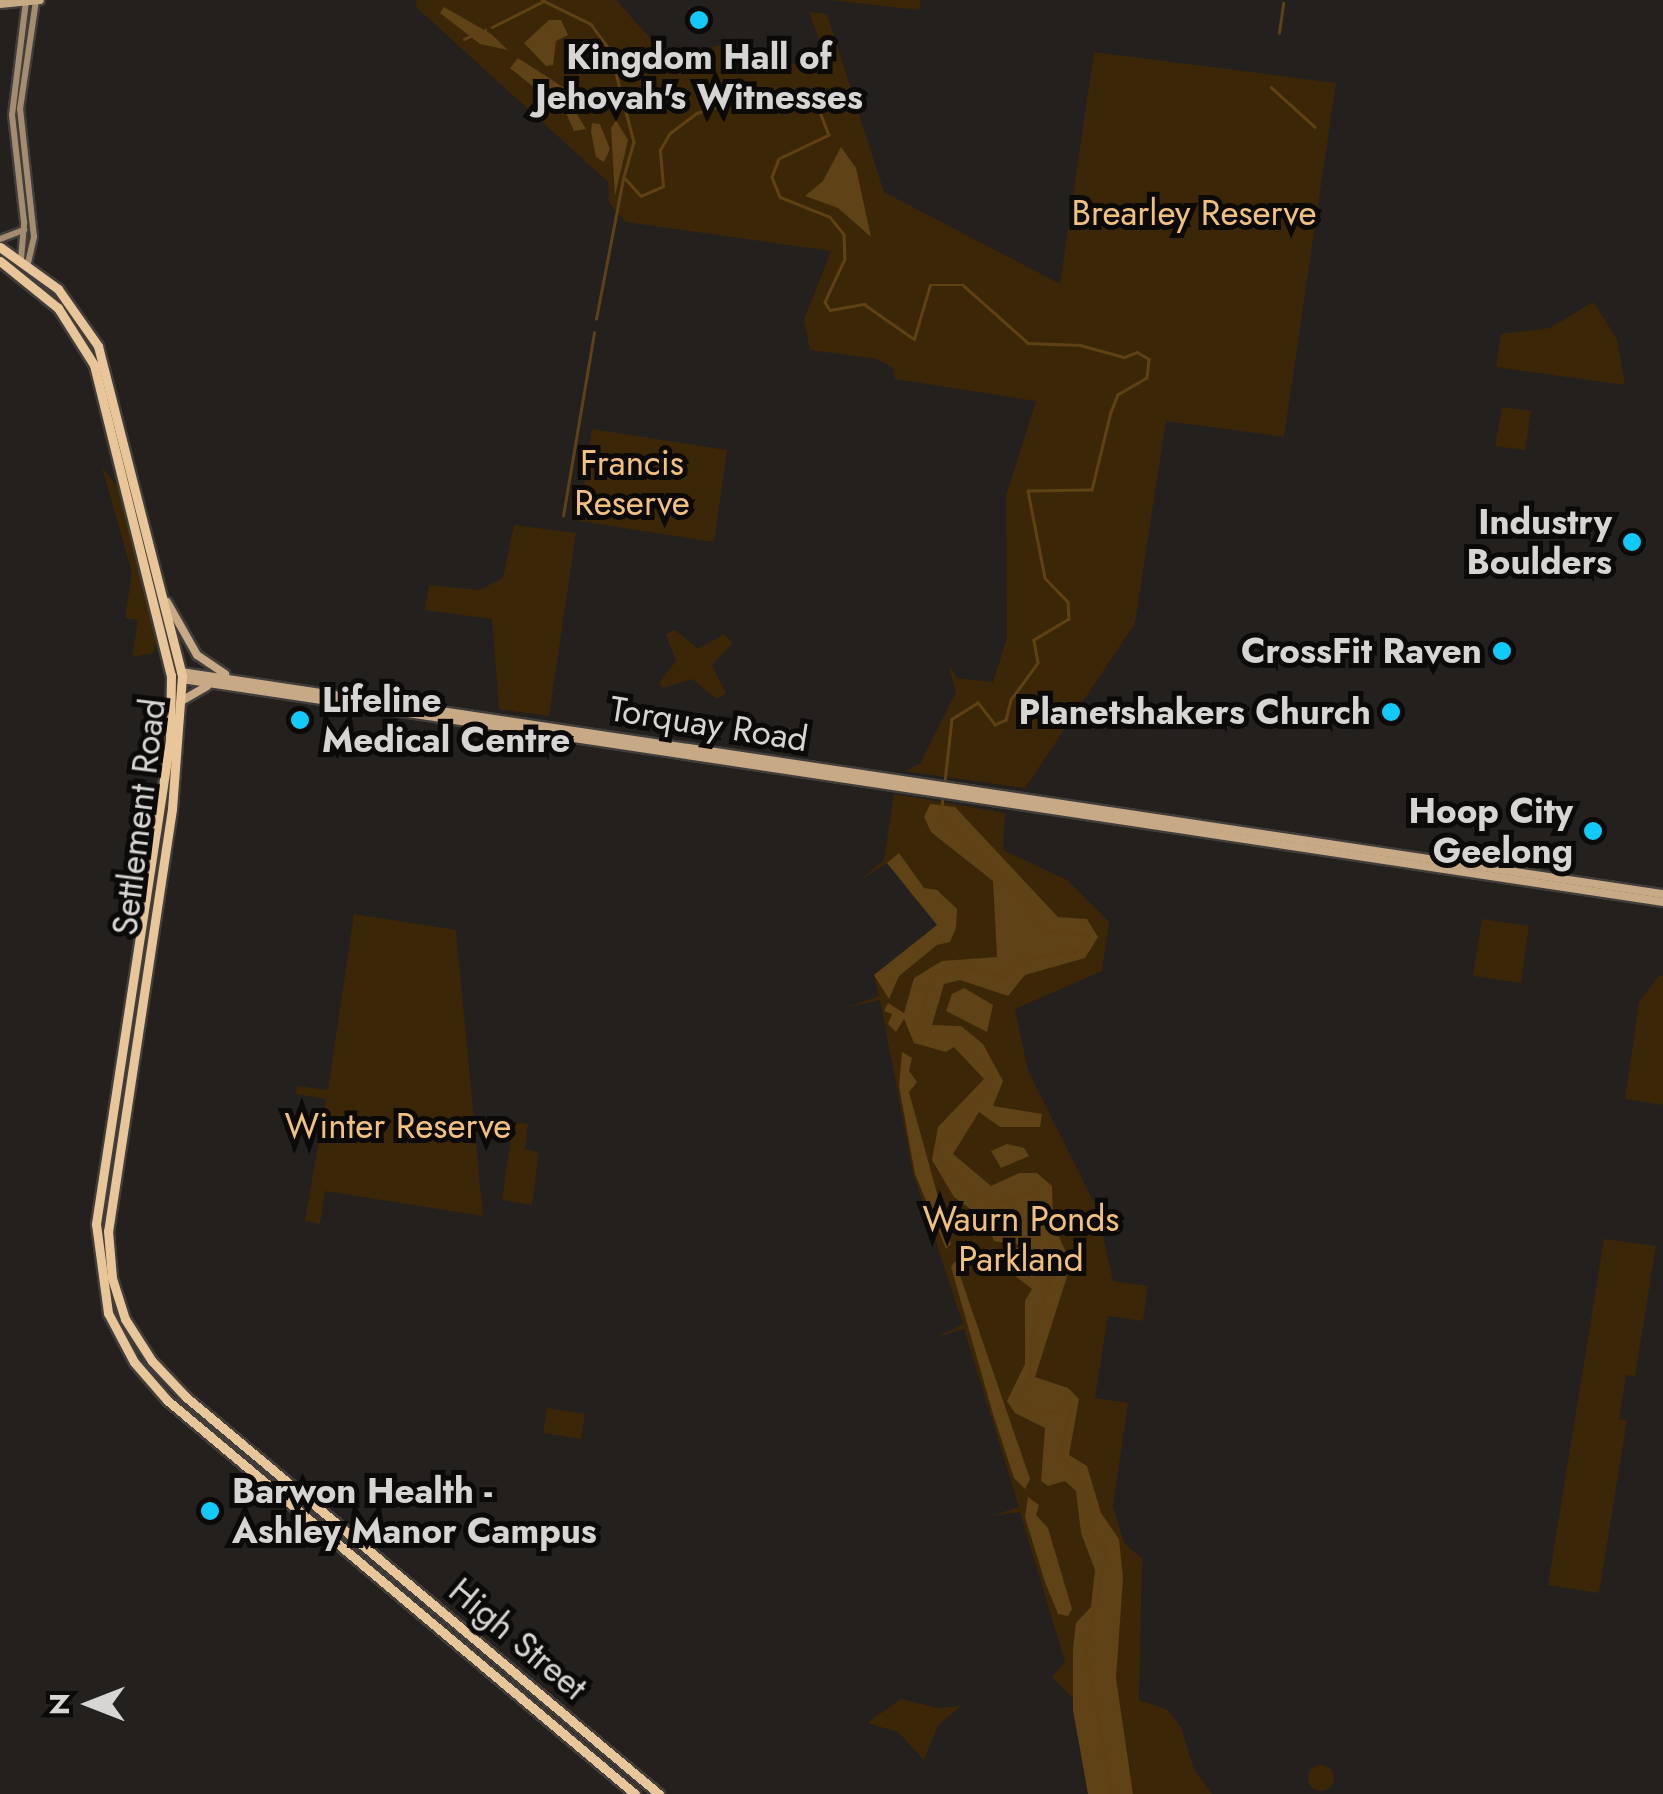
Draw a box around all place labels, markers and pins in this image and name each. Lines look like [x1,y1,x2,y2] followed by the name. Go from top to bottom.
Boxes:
[688,9,710,31] marker: Kingdom Hall of Jehovah's Witnesses
[535,36,863,118] place label: Kingdom Hall of Jehovah's Witnesses
[1467,501,1612,583] place label: Industry Boulders
[1621,531,1643,553] marker: Industry Boulders
[1241,630,1482,672] place label: CrossFit Raven
[1491,640,1513,662] marker: CrossFit Raven
[322,679,570,761] place label: Lifeline Medical Centre
[1019,691,1371,733] place label: Planetshakers Church
[1380,701,1402,723] marker: Planetshakers Church
[287,707,313,733] marker: Lifeline Medical Centre
[1409,790,1573,872] place label: Hoop City Geelong
[1582,820,1604,842] marker: Hoop City Geelong
[232,1470,597,1552] place label: Barwon Health - Ashley Manor Campus
[197,1498,223,1524] marker: Barwon Health - Ashley Manor Campus

